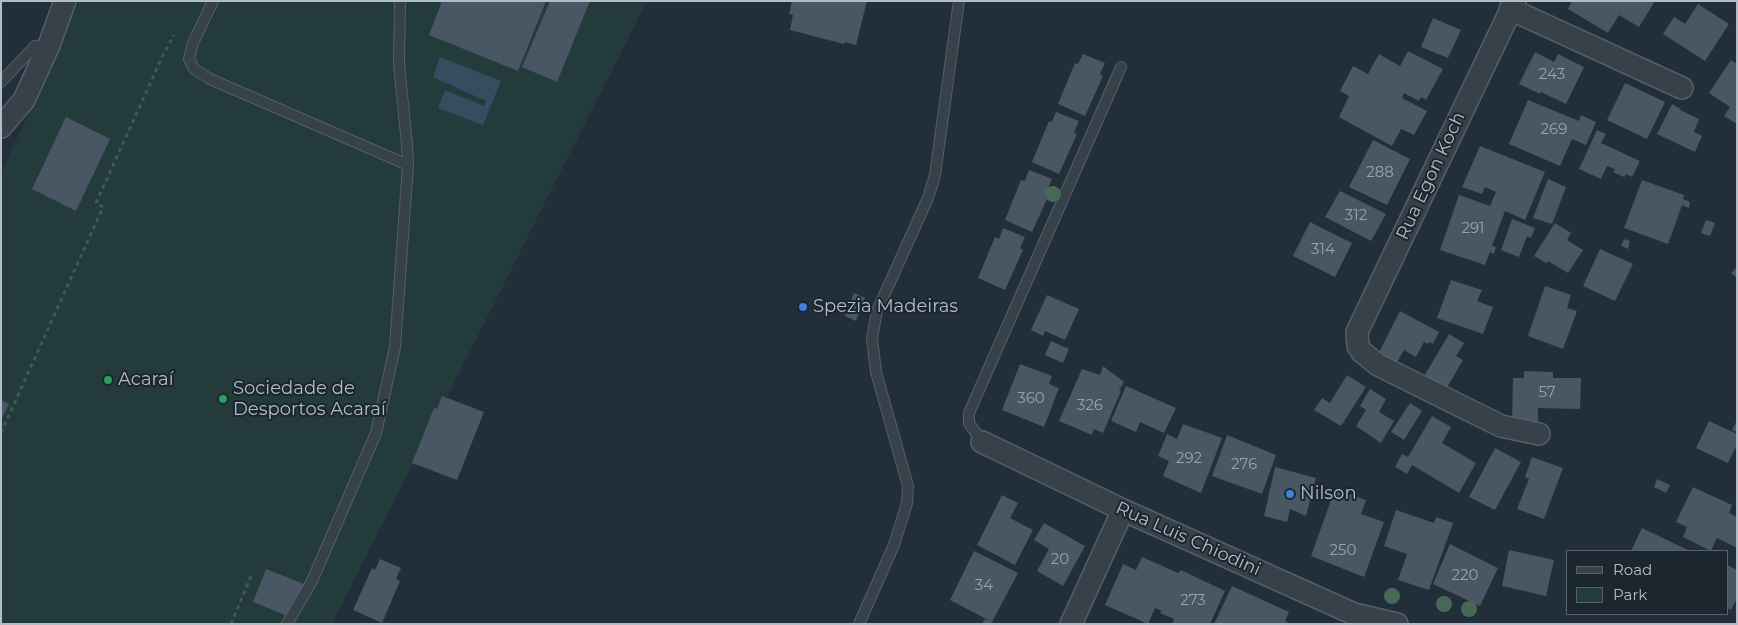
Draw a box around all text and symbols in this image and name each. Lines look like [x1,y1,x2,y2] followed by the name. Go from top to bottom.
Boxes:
[1539,66,1565,84] house number: 243
[1392,109,1470,243] street label: Rua Egon Koch
[1541,121,1567,139] house number: 269
[1366,164,1394,182] house number: 288
[1345,207,1367,225] house number: 312
[1461,220,1485,238] house number: 291
[1311,241,1335,259] house number: 314
[813,296,958,318] place label: Spezia Madeiras
[797,301,809,313] marker: Spezia Madeiras
[118,369,174,391] place label: Acaraí
[102,374,114,386] marker: Acaraí
[233,378,386,420] place label: Sociedade de Desportos Acaraí
[1538,384,1556,402] house number: 57
[1017,390,1045,408] house number: 360
[217,393,229,405] marker: Sociedade de Desportos Acaraí
[1077,397,1103,415] house number: 326
[1176,450,1202,468] house number: 292
[1231,456,1257,474] house number: 276
[1300,483,1357,505] place label: Nilson
[1284,488,1296,500] marker: Nilson
[1112,497,1264,581] street label: Rua Luis Chiodini
[1330,542,1356,560] house number: 250
[1566,550,1728,615] legend
[1051,551,1069,569] house number: 20
[1613,560,1652,579] text: Road
[1452,567,1478,585] house number: 220
[975,577,993,595] house number: 34
[1613,585,1647,604] text: Park
[1180,592,1206,610] house number: 273

